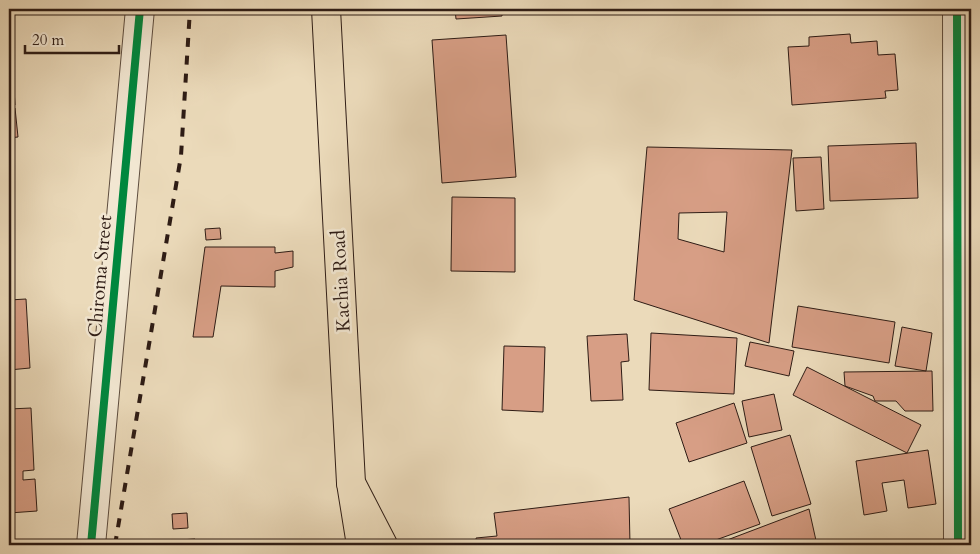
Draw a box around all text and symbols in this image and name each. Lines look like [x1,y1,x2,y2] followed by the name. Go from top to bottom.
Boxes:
[25,22,119,54] scale bar
[32,30,64,50] text: 20 m
[82,214,118,338] street label: Chiroma Street
[325,229,357,332] street label: Kachia Road

